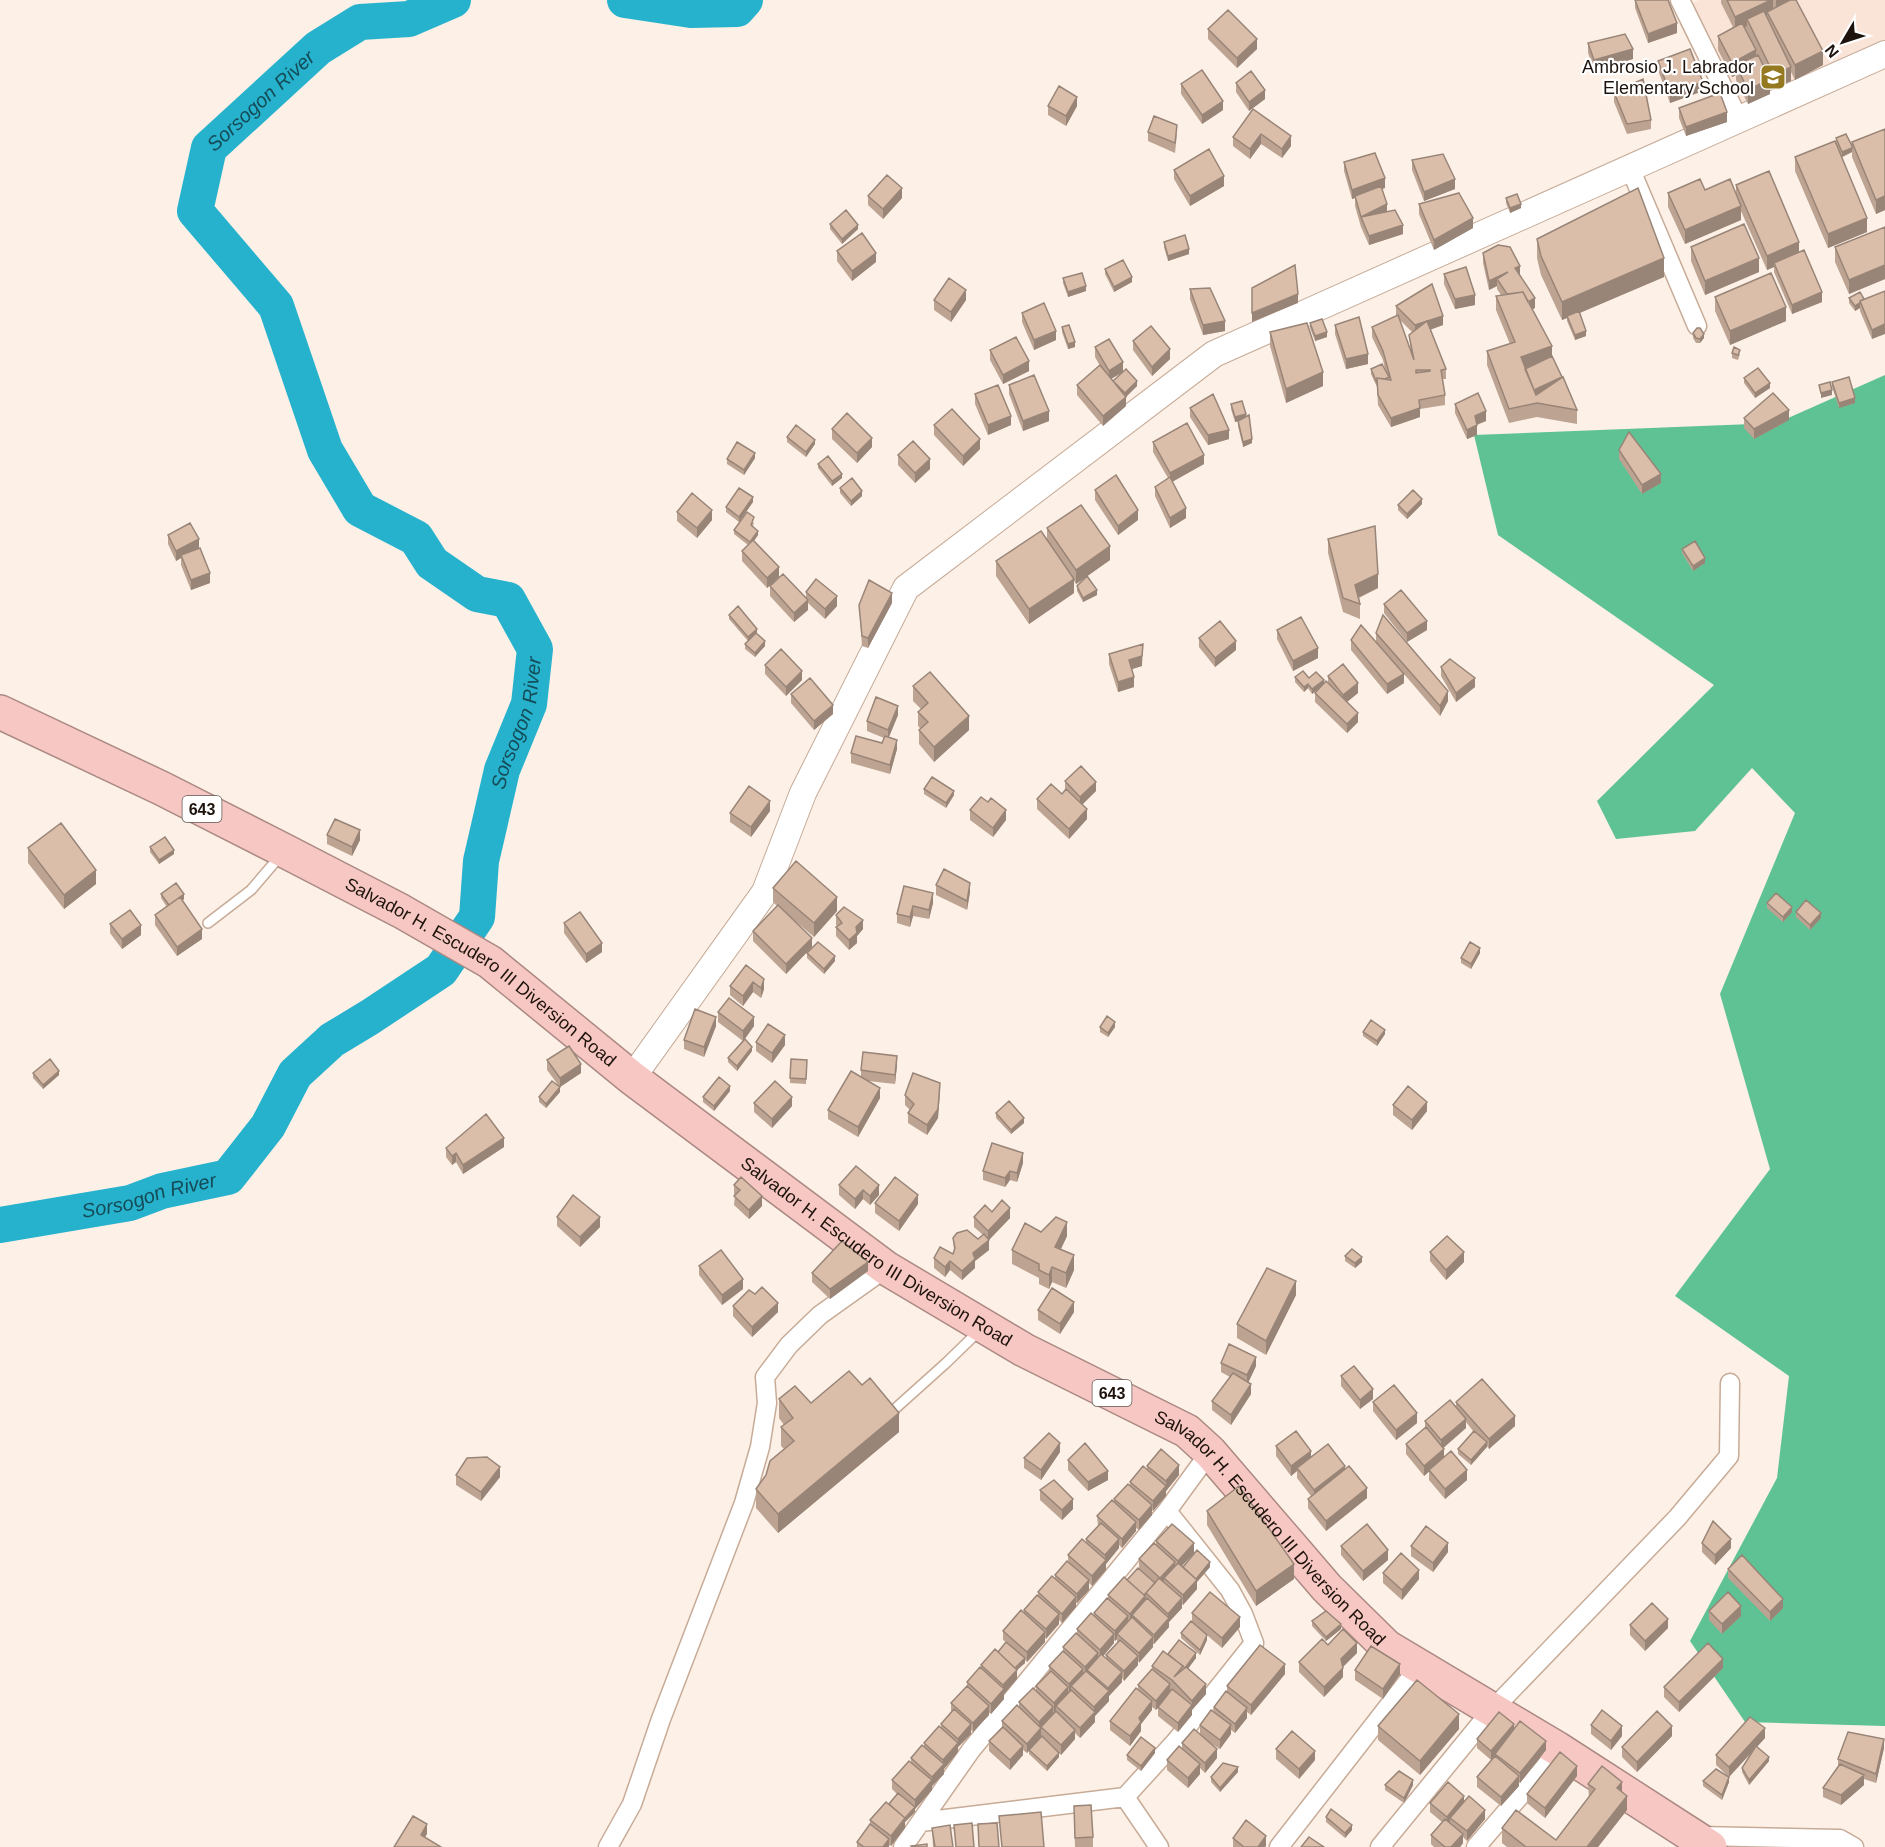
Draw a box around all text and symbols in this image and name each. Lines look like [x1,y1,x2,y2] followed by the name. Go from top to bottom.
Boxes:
[1813,12,1873,72] north arrow
[1821,41,1842,61] text: N
[202,45,320,155] water label: Sorsogon River
[1582,57,1754,98] place label: Ambrosio J. Labrador Elementary School
[1758,62,1788,92] school or university icon: Ambrosio J. Labrador Elementary School
[487,654,545,791] water label: Sorsogon River
[182,796,222,822] road number: 643
[342,874,620,1071] street label: Salvador H. Escudero III Diversion Road
[737,1153,1016,1351] street label: Salvador H. Escudero III Diversion Road
[80,1169,219,1222] water label: Sorsogon River
[1092,1380,1132,1406] road number: 643
[1151,1406,1389,1650] street label: Salvador H. Escudero III Diversion Road

